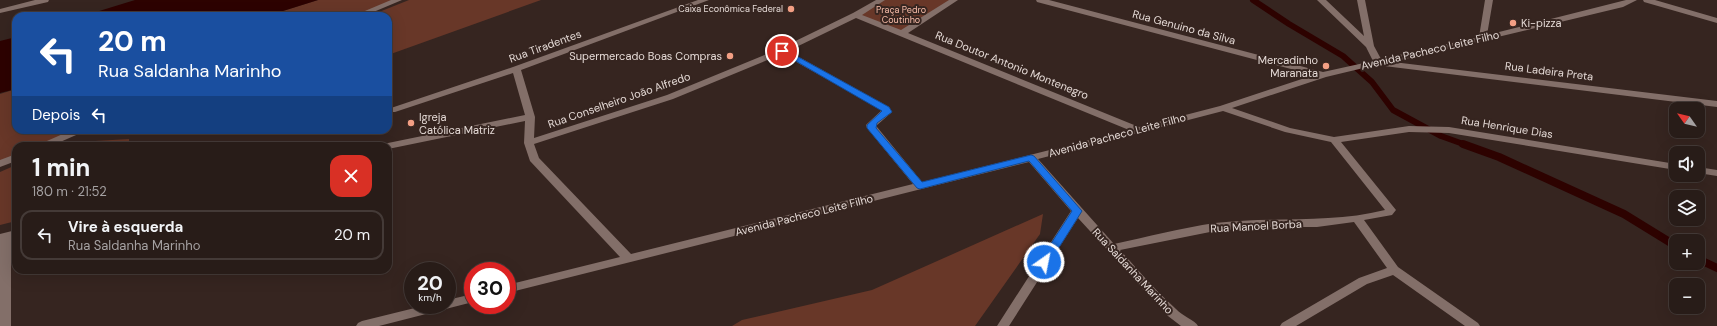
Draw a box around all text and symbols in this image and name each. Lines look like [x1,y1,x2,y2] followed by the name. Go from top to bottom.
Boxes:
[678,3,783,15] place label: Caixa Econômica Federal
[786,4,796,14] marker: Caixa Econômica Federal
[876,4,926,26] park label: Praça Pedro Coutinho
[1131,7,1237,48] street label: Rua Genuino da Silva
[1521,16,1562,30] place label: Ki-pizza
[1508,18,1518,28] marker: Ki-pizza
[98,23,167,60] text: 20 m
[507,26,583,66] street label: Rua Tiradentes
[1359,27,1501,73] street label: Avenida Pacheco Leite Filho
[32,28,84,80] icon: left
[933,28,1091,102] street label: Rua Doutor Antonio Montenegro
[765,34,799,68] pin
[771,40,793,62] icon: arrive
[569,49,722,63] place label: Supermercado Boas Compras
[725,51,735,61] marker: Supermercado Boas Compras
[1258,53,1318,80] place label: Mercadinho Maranata
[98,59,281,83] text: Rua Saldanha Marinho
[1504,59,1594,83] street label: Rua Ladeira Preta
[1321,61,1331,71] marker: Mercadinho Maranata
[546,69,692,131] street label: Rua Conselheiro João Alfredo
[1669,102,1705,138] north arrow
[1669,102,1705,314] map controls
[88,104,110,126] icon: left
[32,105,80,125] text: Depois
[419,110,495,137] place label: Igreja Católica Matriz
[1047,110,1187,160] street label: Avenida Pacheco Leite Filho
[1460,113,1554,141] street label: Rua Henrique Dias
[406,118,416,128] marker: Igreja Católica Matriz
[1669,146,1705,182] button: sound
[32,152,90,183] text: 1 min
[330,155,372,197] button: close
[32,183,107,200] text: 180 m · 21:52
[1669,190,1705,226] button: layers
[734,191,874,239] street label: Avenida Pacheco Leite Filho
[68,217,183,237] text: Vire à esquerda
[1210,217,1302,235] street label: Rua Manoel Borba
[34,224,56,246] icon: left
[334,225,370,245] text: 20 m
[1090,225,1176,317] street label: Rua Saldanha Marinho
[1669,234,1705,270] button: +
[68,237,200,254] text: Rua Saldanha Marinho
[1023,241,1065,283] position arrow
[464,262,516,314] speed limit sign: 30
[417,270,443,296] text: 20
[1669,278,1705,314] button: −
[418,291,442,304] text: km/h

